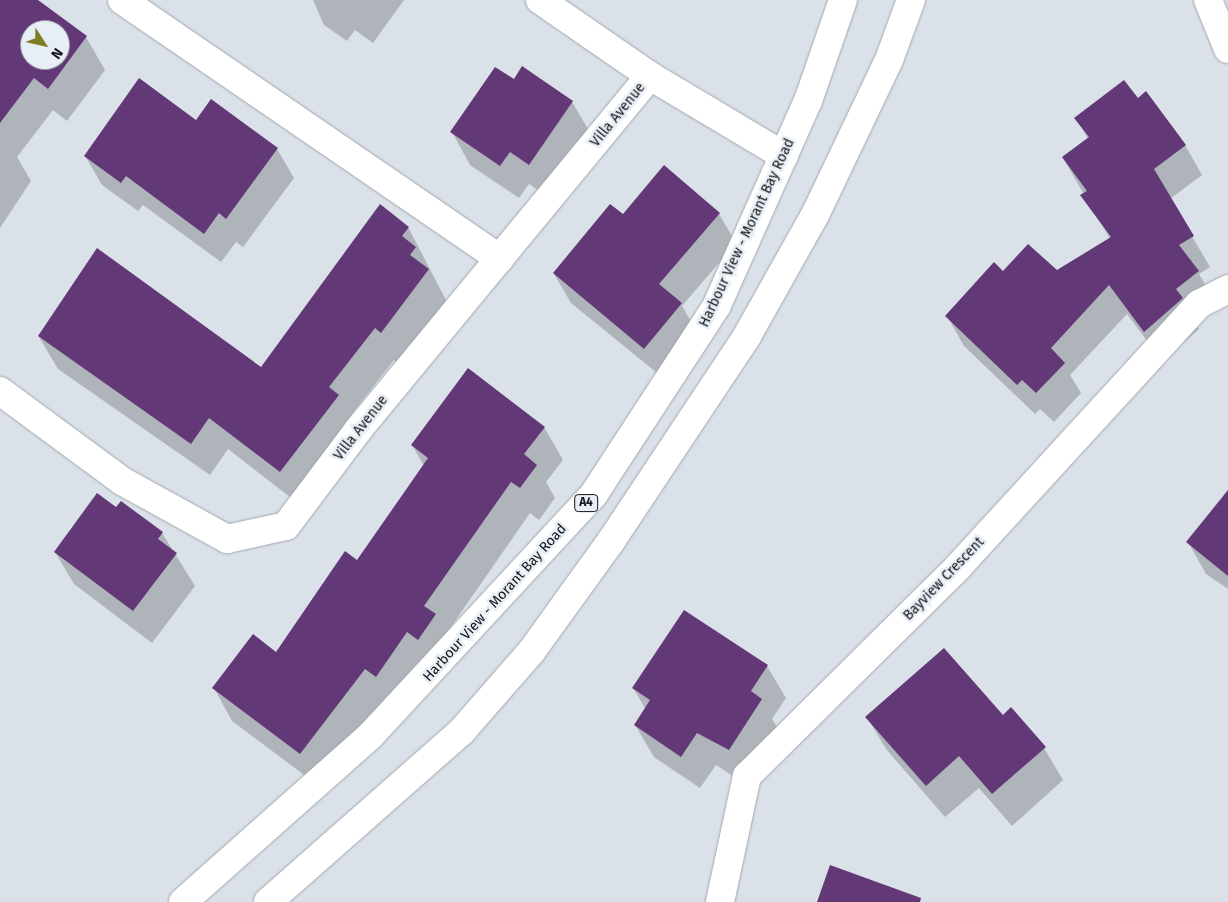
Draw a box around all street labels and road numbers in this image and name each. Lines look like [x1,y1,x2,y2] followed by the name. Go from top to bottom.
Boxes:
[587,80,649,150] street label: Villa Avenue
[696,136,798,330] street label: Harbour View - Morant Bay Road
[330,392,392,464] street label: Villa Avenue
[574,493,598,512] road number: A4
[420,521,570,685] street label: Harbour View - Morant Bay Road
[900,534,988,624] street label: Bayview Crescent

